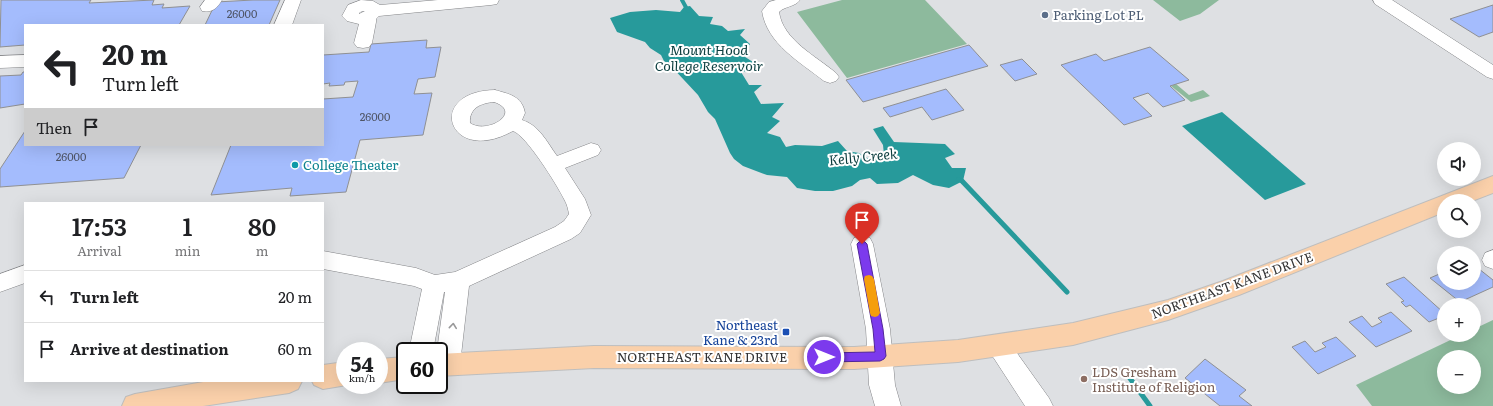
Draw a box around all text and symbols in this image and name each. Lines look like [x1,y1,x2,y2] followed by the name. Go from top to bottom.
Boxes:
[227,5,257,21] house number: 26000
[1053,5,1144,24] place label: Parking Lot PL
[1040,10,1050,20] marker: Parking Lot PL
[102,32,168,74] text: 20 m
[655,39,764,75] water label: Mount Hood College Reservoir
[36,40,88,92] icon: left
[102,70,179,97] text: Turn left
[360,108,390,124] house number: 26000
[36,116,72,139] text: Then
[80,116,102,138] icon: arrive
[828,142,899,170] water label: Kelly Creek
[1437,142,1481,394] map controls
[1437,142,1481,186] button: sound
[56,148,86,164] house number: 26000
[303,155,399,174] place label: College Theater
[290,160,300,170] marker: College Theater
[1437,194,1481,238] button: search
[845,203,879,244] pin
[72,208,127,243] text: 17:53
[183,208,192,243] text: 1
[248,208,276,243] text: 80
[851,209,873,231] icon: arrive
[77,241,122,260] text: Arrival
[175,241,200,260] text: min
[256,241,268,260] text: m
[1148,246,1315,323] street label: NORTHEAST KANE DRIVE
[1437,246,1481,290] button: layers
[70,285,139,308] text: Turn left
[278,285,312,308] text: 20 m
[36,286,58,308] icon: left
[1437,298,1481,342] button: +
[703,315,779,349] place label: Northeast Kane & 23rd
[449,323,458,329] one-way arrow
[781,327,791,337] marker: Northeast Kane & 23rd
[803,336,845,378] position arrow
[70,337,229,360] text: Arrive at destination
[278,337,312,360] text: 60 m
[36,338,58,360] icon: arrive
[396,342,448,394] speed limit sign: 60
[617,347,787,366] street label: NORTHEAST KANE DRIVE
[351,348,373,378] text: 54
[1437,350,1481,394] button: −
[1092,362,1216,396] place label: LDS Gresham Institute of Religion
[349,370,375,385] text: km/h
[1079,374,1089,384] marker: LDS Gresham Institute of Religion

